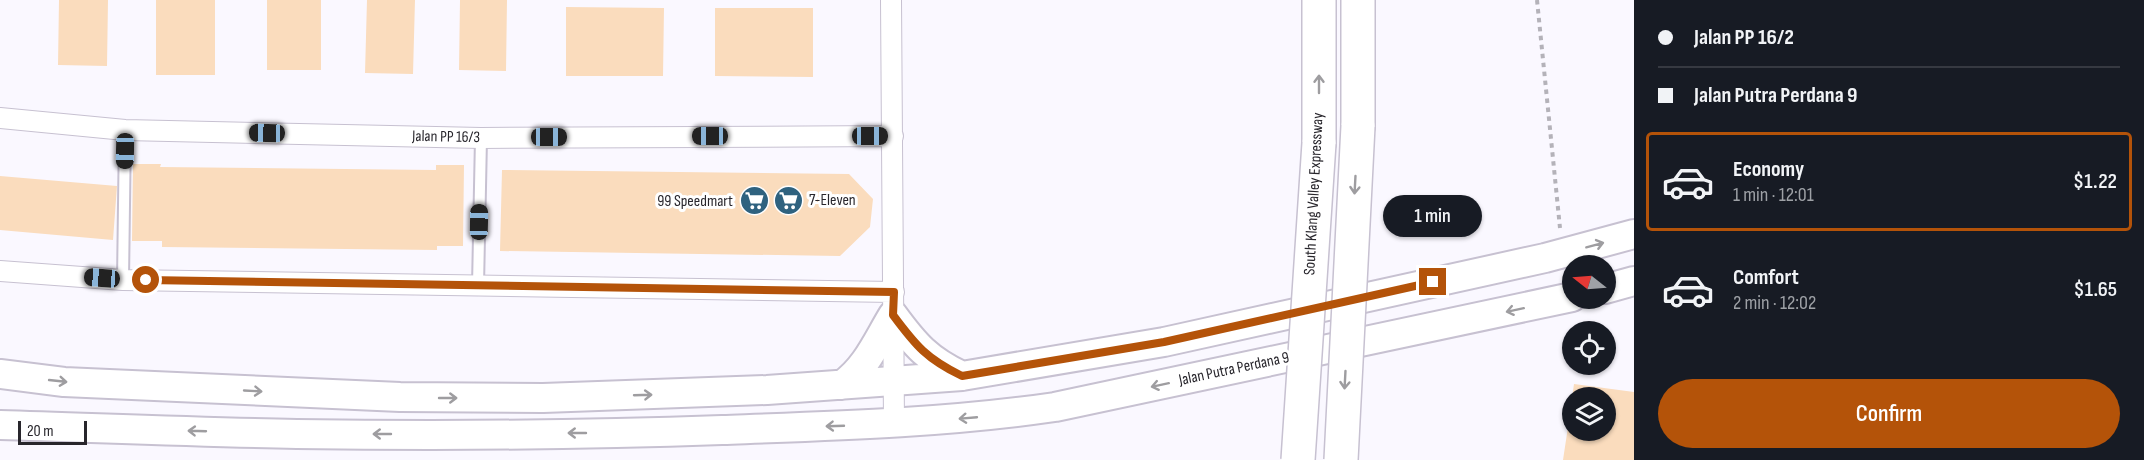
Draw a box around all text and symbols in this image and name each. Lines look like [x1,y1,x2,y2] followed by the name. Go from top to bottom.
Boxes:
[1694,24,1794,51] text: Jalan PP 16/2
[1313,75,1325,95] one-way arrow
[1694,82,1858,109] text: Jalan Putra Perdana 9
[1300,112,1328,276] street label: South Klang Valley Expressway
[249,124,285,142] car
[411,127,480,147] street label: Jalan PP 16/3
[692,127,728,145] car
[852,127,888,145] car
[531,128,567,146] car
[116,133,134,169] car
[1661,155,1715,209] icon: car
[1733,156,1804,183] text: Economy
[2073,168,2117,195] text: $1.22
[1350,174,1361,194] one-way arrow
[1733,183,1814,207] text: 1 min · 12:01
[772,184,804,216] supermarket icon: 7-Eleven
[738,185,770,217] supermarket icon: 99 Speedmart
[809,191,856,210] place label: 7-Eleven
[657,192,733,211] place label: 99 Speedmart
[1384,195,1482,237] callout: 1 min
[470,204,488,240] car
[1414,204,1451,228] text: 1 min
[1585,238,1604,250] one-way arrow
[1562,255,1616,309] north arrow
[1562,255,1616,441] map controls
[1661,263,1715,317] icon: car
[1733,264,1799,291] text: Comfort
[132,266,159,293] route start
[83,268,121,288] car
[1419,268,1446,295] route end
[2074,276,2117,303] text: $1.65
[1733,291,1816,315] text: 2 min · 12:02
[1506,305,1525,316] one-way arrow
[1562,321,1616,375] button: locate
[1176,348,1291,390] street label: Jalan Putra Perdana 9
[1340,369,1351,389] one-way arrow
[48,376,67,387] one-way arrow
[1658,379,2120,448] button: Confirm
[1150,380,1170,391] one-way arrow
[242,385,262,396] one-way arrow
[1562,387,1616,441] button: layers
[632,389,652,401] one-way arrow
[437,392,457,404] one-way arrow
[958,413,978,424] one-way arrow
[18,418,87,446] scale bar
[826,420,846,431] one-way arrow
[27,422,54,441] text: 20 m
[188,425,208,437] one-way arrow
[373,428,393,440] one-way arrow
[568,428,588,439] one-way arrow

